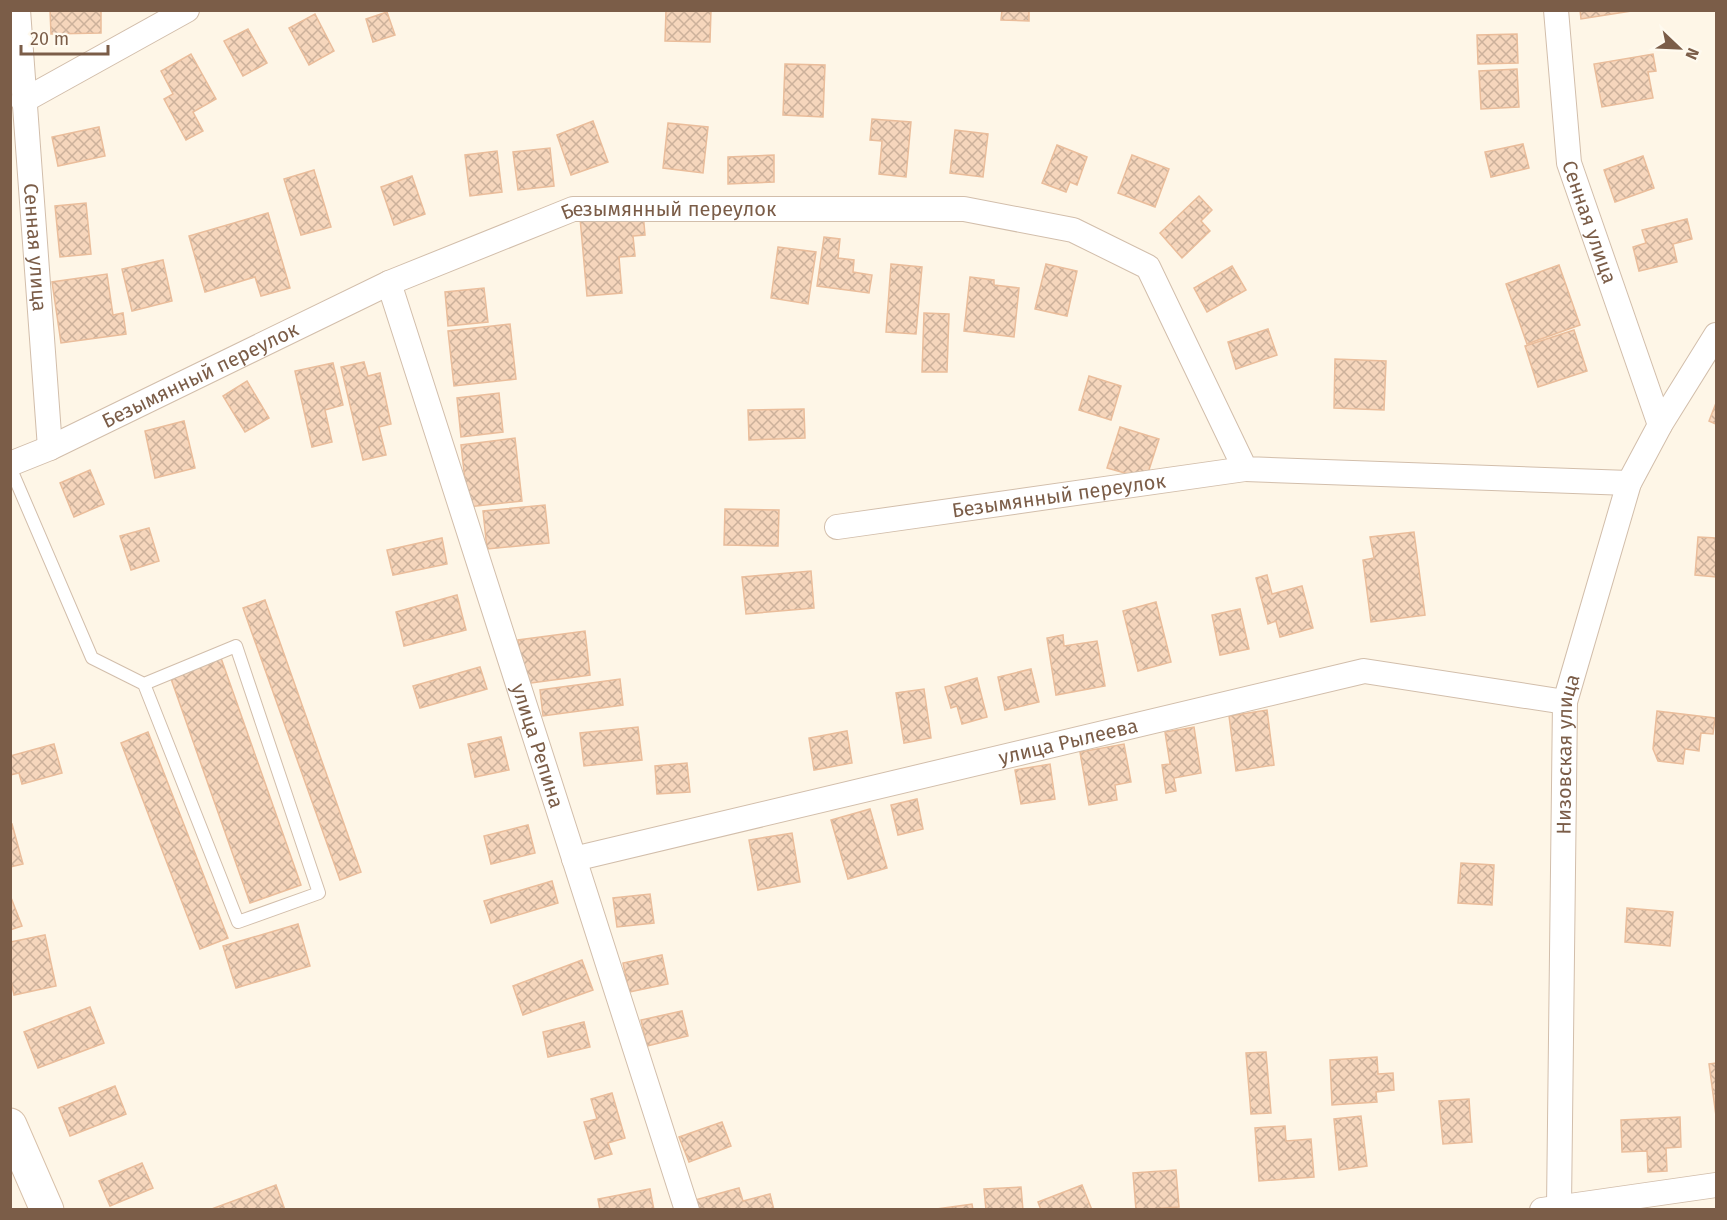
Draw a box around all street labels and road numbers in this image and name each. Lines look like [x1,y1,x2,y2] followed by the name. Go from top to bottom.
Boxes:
[1557,157,1622,287] street label: Сенная улица
[19,182,52,312] street label: Сенная улица
[557,197,777,225] street label: Безымянный переулок
[98,317,303,433] street label: Безымянный переулок
[950,468,1168,523] street label: Безымянный переулок
[1551,671,1585,835] street label: Низовская улица
[506,680,569,811] street label: улица Репина
[996,713,1140,770] street label: улица Рылеева

